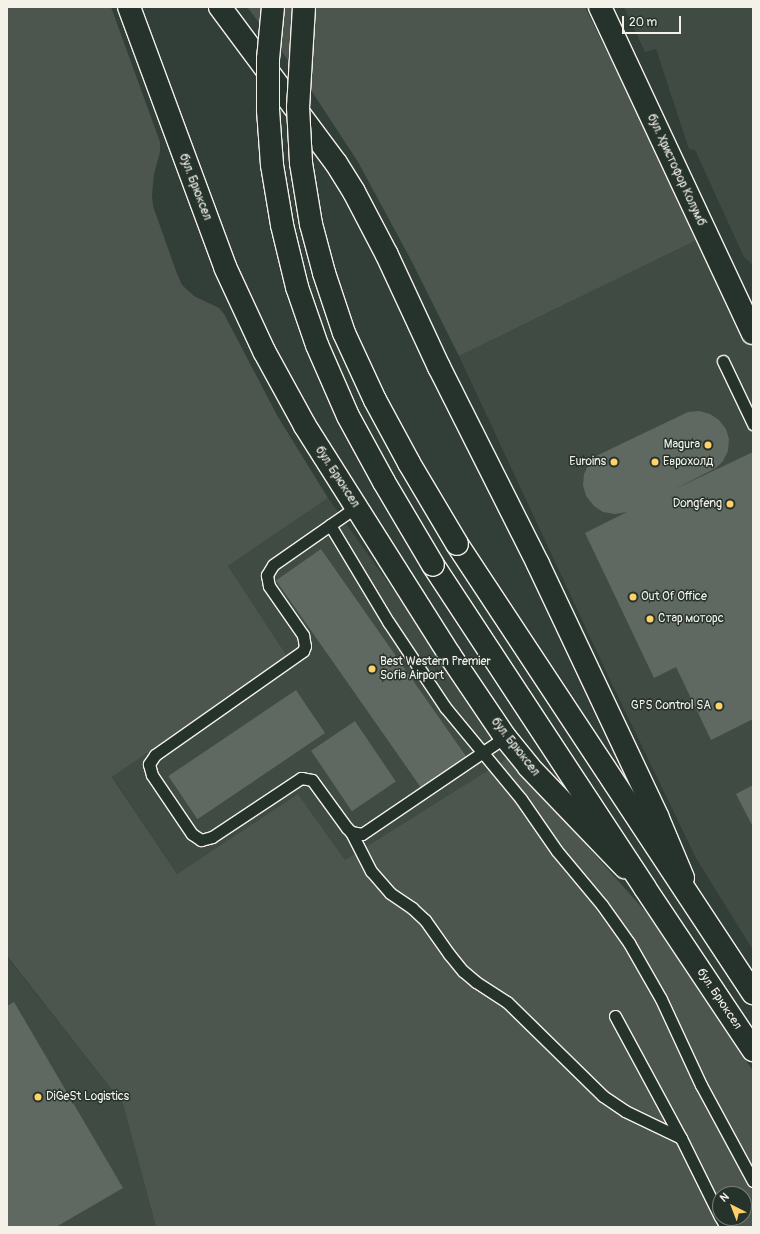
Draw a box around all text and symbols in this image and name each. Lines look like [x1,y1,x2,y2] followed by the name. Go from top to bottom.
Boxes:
[624,8,683,34] scale bar
[629,15,657,30] text: 20 m
[644,112,708,228] street label: бул. Христофор Колумб
[176,152,214,222] street label: бул. Брюксел
[664,438,700,452] place label: Magura
[703,440,713,450] marker: Magura
[312,444,362,510] street label: бул. Брюксел
[569,455,606,469] place label: Euroins
[663,455,713,469] place label: Еврохолд
[609,457,619,467] marker: Euroins
[650,457,660,467] marker: Еврохолд
[673,497,722,511] place label: Dongfeng
[725,499,735,509] marker: Dongfeng
[641,590,707,604] place label: Out Of Office
[628,592,638,602] marker: Out Of Office
[658,612,724,626] place label: Стар моторс
[645,614,655,624] marker: Стар моторс
[380,655,491,683] place label: Best Western Premier Sofia Airport
[367,664,377,674] marker: Best Western Premier Sofia Airport
[631,699,711,713] place label: GPS Control SA
[714,701,724,711] marker: GPS Control SA
[488,715,542,779] street label: бул. Брюксел
[693,966,745,1032] street label: бул. Брюксел
[46,1090,129,1104] place label: DiGeSt Logistics
[33,1092,43,1102] marker: DiGeSt Logistics
[712,1186,752,1226] north arrow
[717,1190,731,1205] text: N

